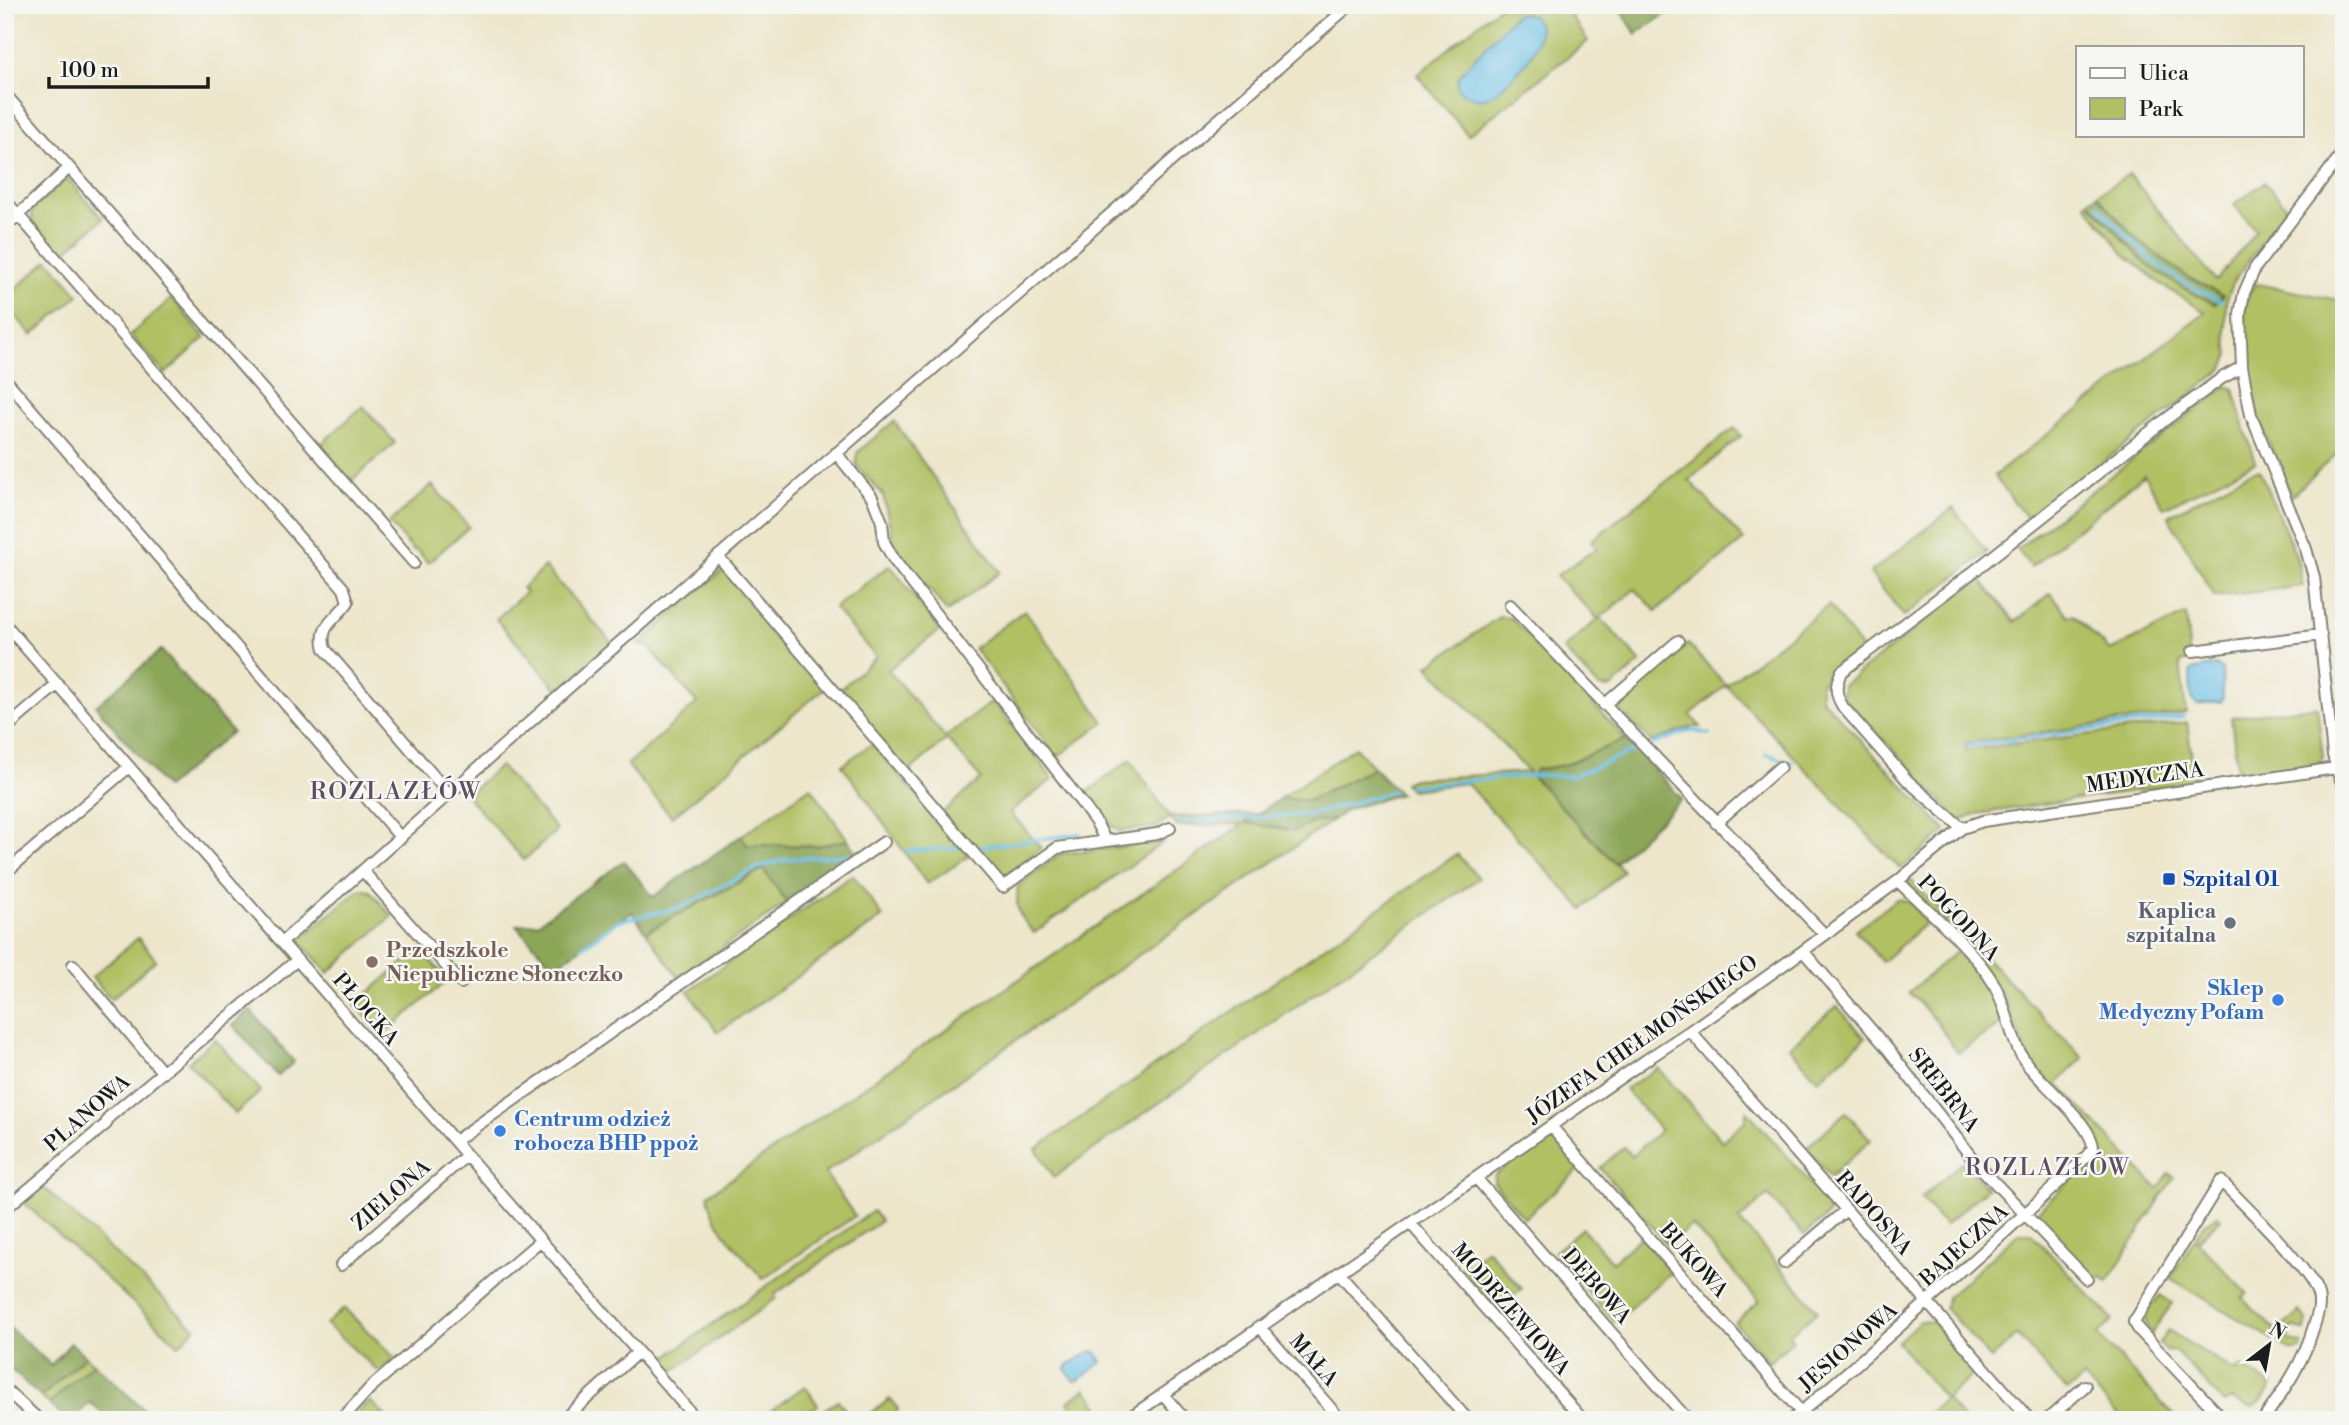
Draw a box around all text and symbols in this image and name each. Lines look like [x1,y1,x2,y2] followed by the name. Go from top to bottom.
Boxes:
[49,46,208,90] scale bar
[2076,46,2304,136] legend
[60,58,119,84] text: 100 m
[2139,61,2189,87] text: Ulica
[2139,97,2184,123] text: Park
[2085,757,2206,799] street label: MEDYCZNA
[310,775,482,807] district label: ROZLAZŁÓW
[2183,867,2279,893] place label: Szpital 01
[1912,870,2005,968] street label: POGODNA
[2161,871,2177,887] marker: Szpital 01
[2126,899,2217,949] place label: Kaplica szpitalna
[2222,915,2238,931] marker: Kaplica szpitalna
[386,938,624,988] place label: Przedszkole Niepubliczne Słoneczko
[1519,947,1763,1130] street label: JÓZEFA CHEŁMOŃSKIEGO
[364,954,380,970] marker: Przedszkole Niepubliczne Słoneczko
[326,968,404,1052] street label: PŁOCKA
[2099,976,2264,1026] place label: Sklep Medyczny Pofam
[2270,992,2286,1008] marker: Sklep Medyczny Pofam
[1902,1043,1985,1139] street label: SREBRNA
[39,1069,136,1158] street label: PLANOWA
[514,1107,698,1157] place label: Centrum odzież robocza BHP ppoż
[492,1123,508,1139] marker: Centrum odzież robocza BHP ppoż
[1965,1151,2131,1182] district label: ROZLAZŁÓW
[347,1154,437,1237] street label: ZIELONA
[1830,1166,1917,1262] street label: RADOSNA
[1914,1199,2015,1293] street label: BAJECZNA
[1653,1217,1733,1304] street label: BUKOWA
[1446,1238,1575,1382] street label: MODRZEWIOWA
[1556,1243,1637,1330] street label: DĘBOWA
[1793,1297,1904,1398] street label: JESIONOWA
[2234,1310,2304,1380] north arrow
[2265,1317,2290,1345] text: N
[1283,1329,1344,1393] street label: MAŁA

